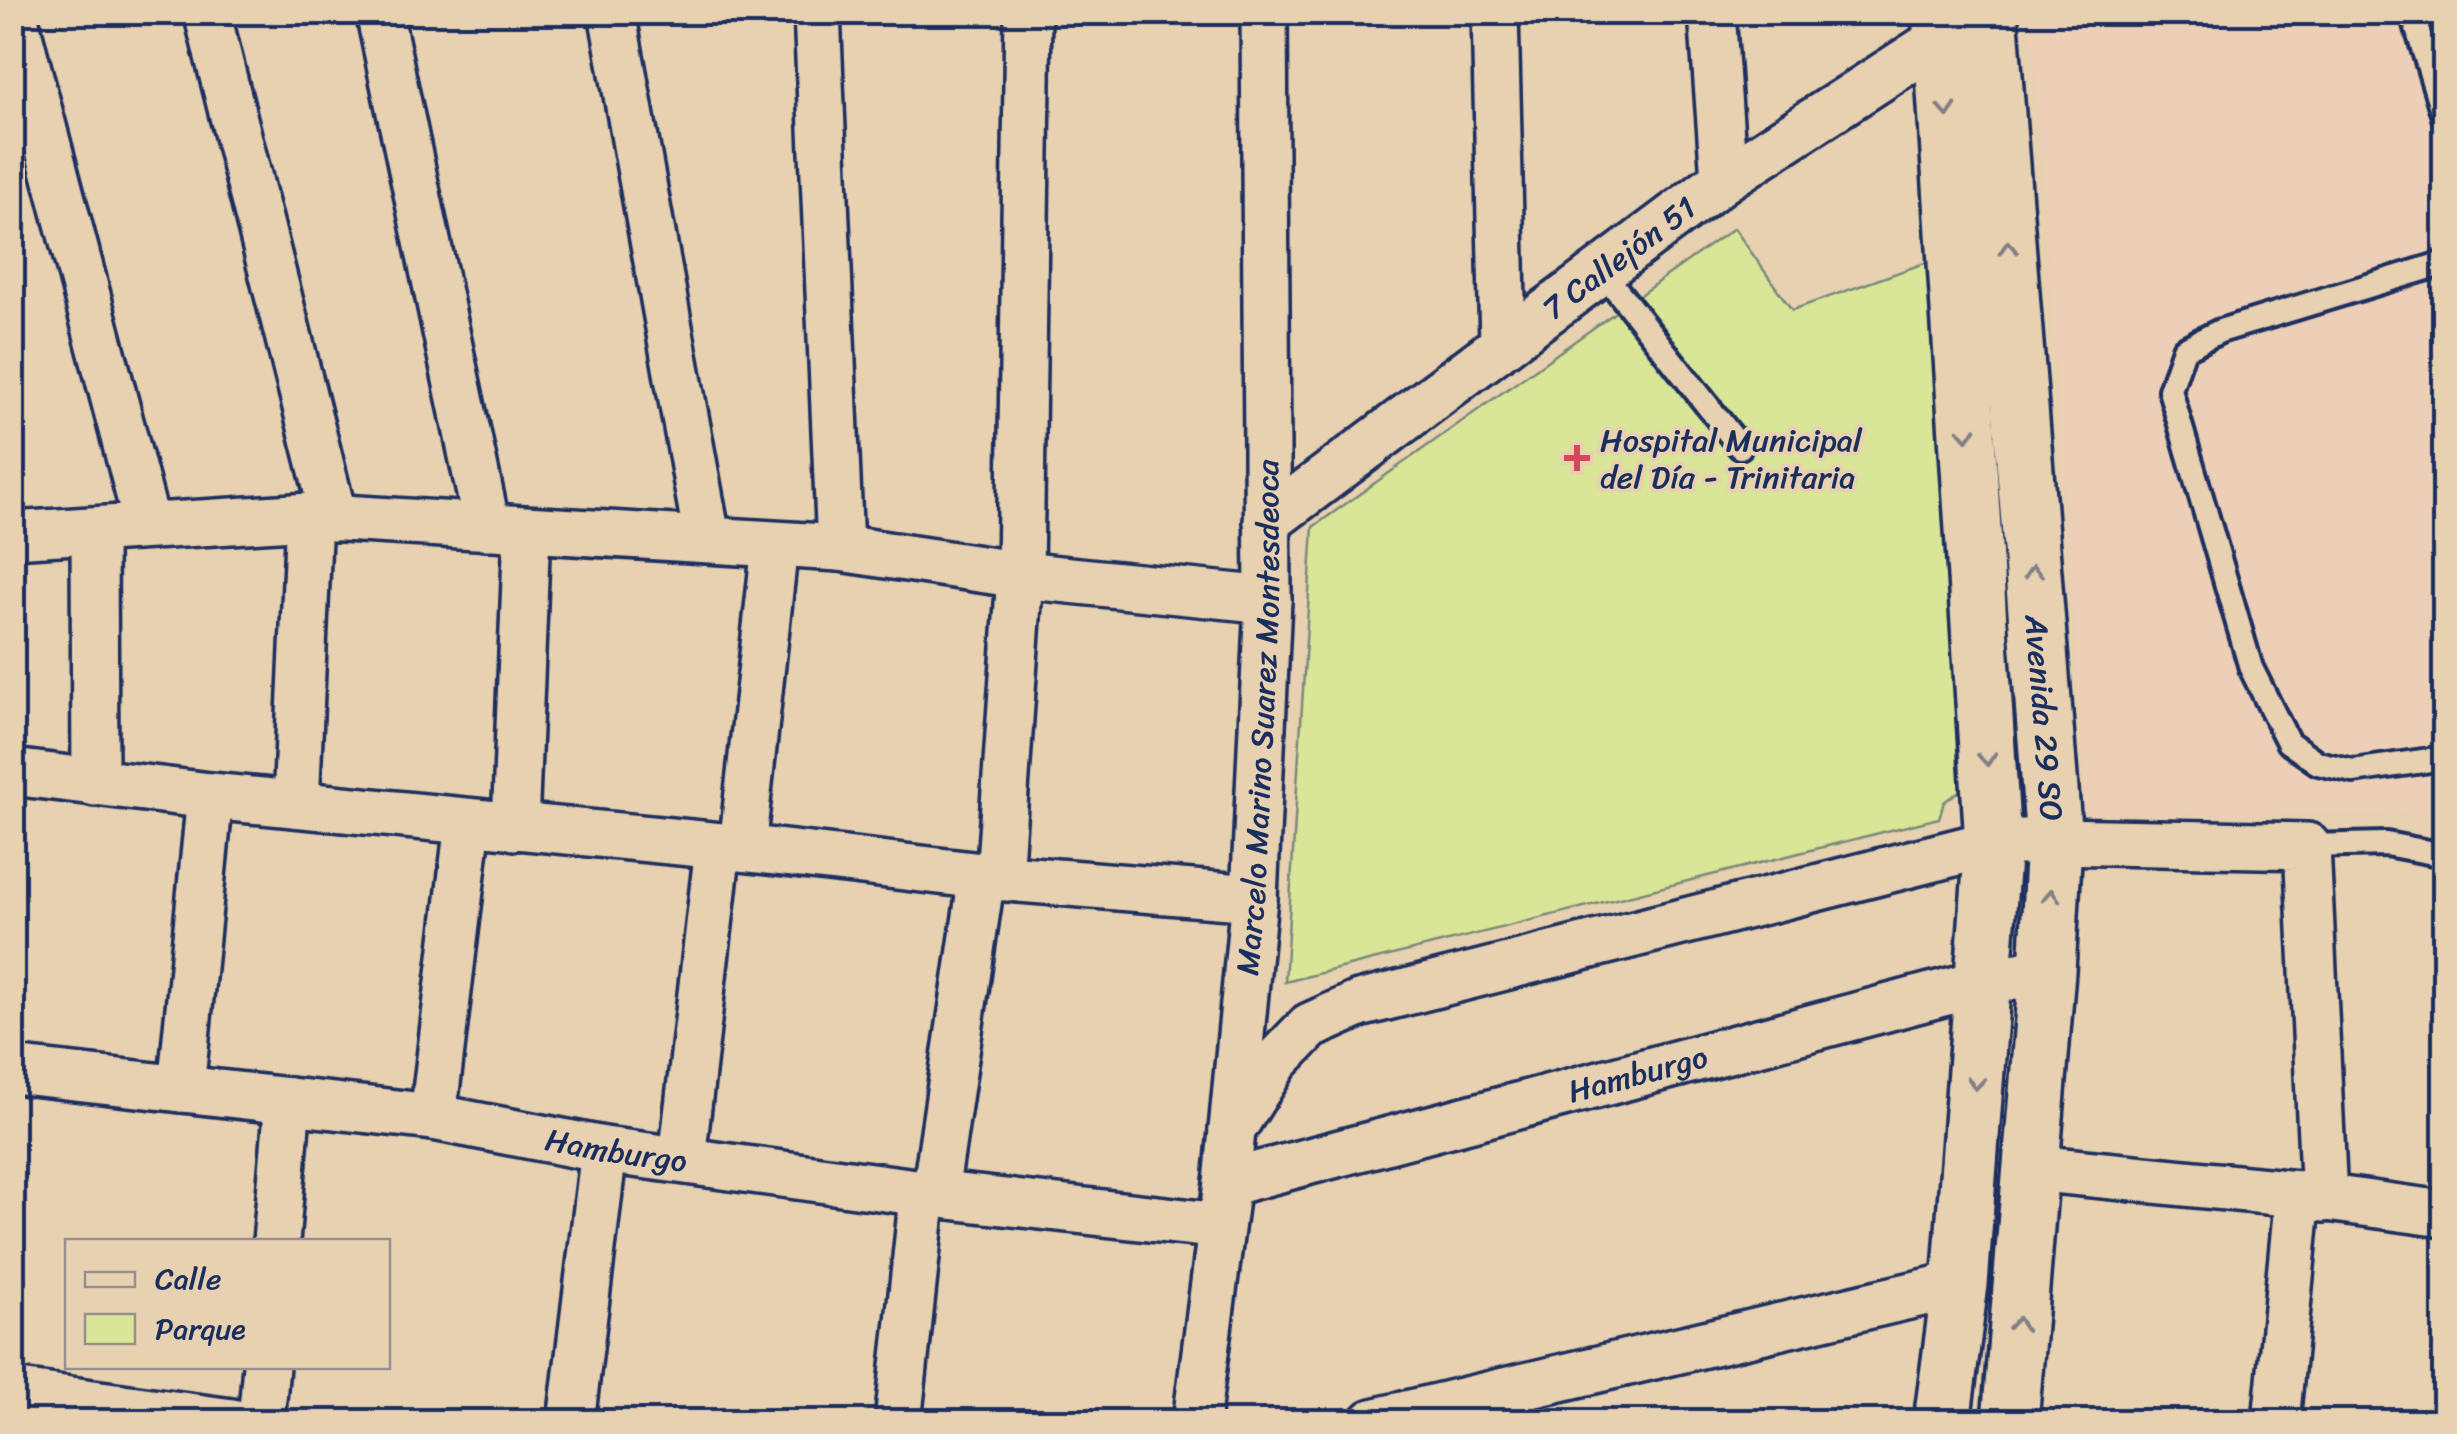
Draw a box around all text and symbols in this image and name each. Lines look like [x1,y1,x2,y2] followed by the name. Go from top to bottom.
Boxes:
[1936,102,1958,118] one-way arrow
[1529,181,1709,336] street label: 7 Callejón 51
[1997,239,2019,255] one-way arrow
[1600,412,1863,506] place label: Hospital Municipal del Día - Trinitaria
[1956,427,1977,443] one-way arrow
[1564,445,1590,471] marker: Hospital Municipal del Día - Trinitaria
[1219,458,1297,978] street label: Marcelo Marino Suarez Montesdeoca
[2022,563,2044,579] one-way arrow
[2007,611,2080,823] street label: Avenida 29 SO
[1976,751,1997,767] one-way arrow
[2040,887,2061,903] one-way arrow
[1562,1029,1714,1120] street label: Hamburgo
[1966,1075,1988,1091] one-way arrow
[540,1111,691,1190] street label: Hamburgo
[65,1239,390,1369] legend
[155,1252,221,1306] text: Calle
[155,1302,246,1356] text: Parque
[2007,1316,2029,1332] one-way arrow

